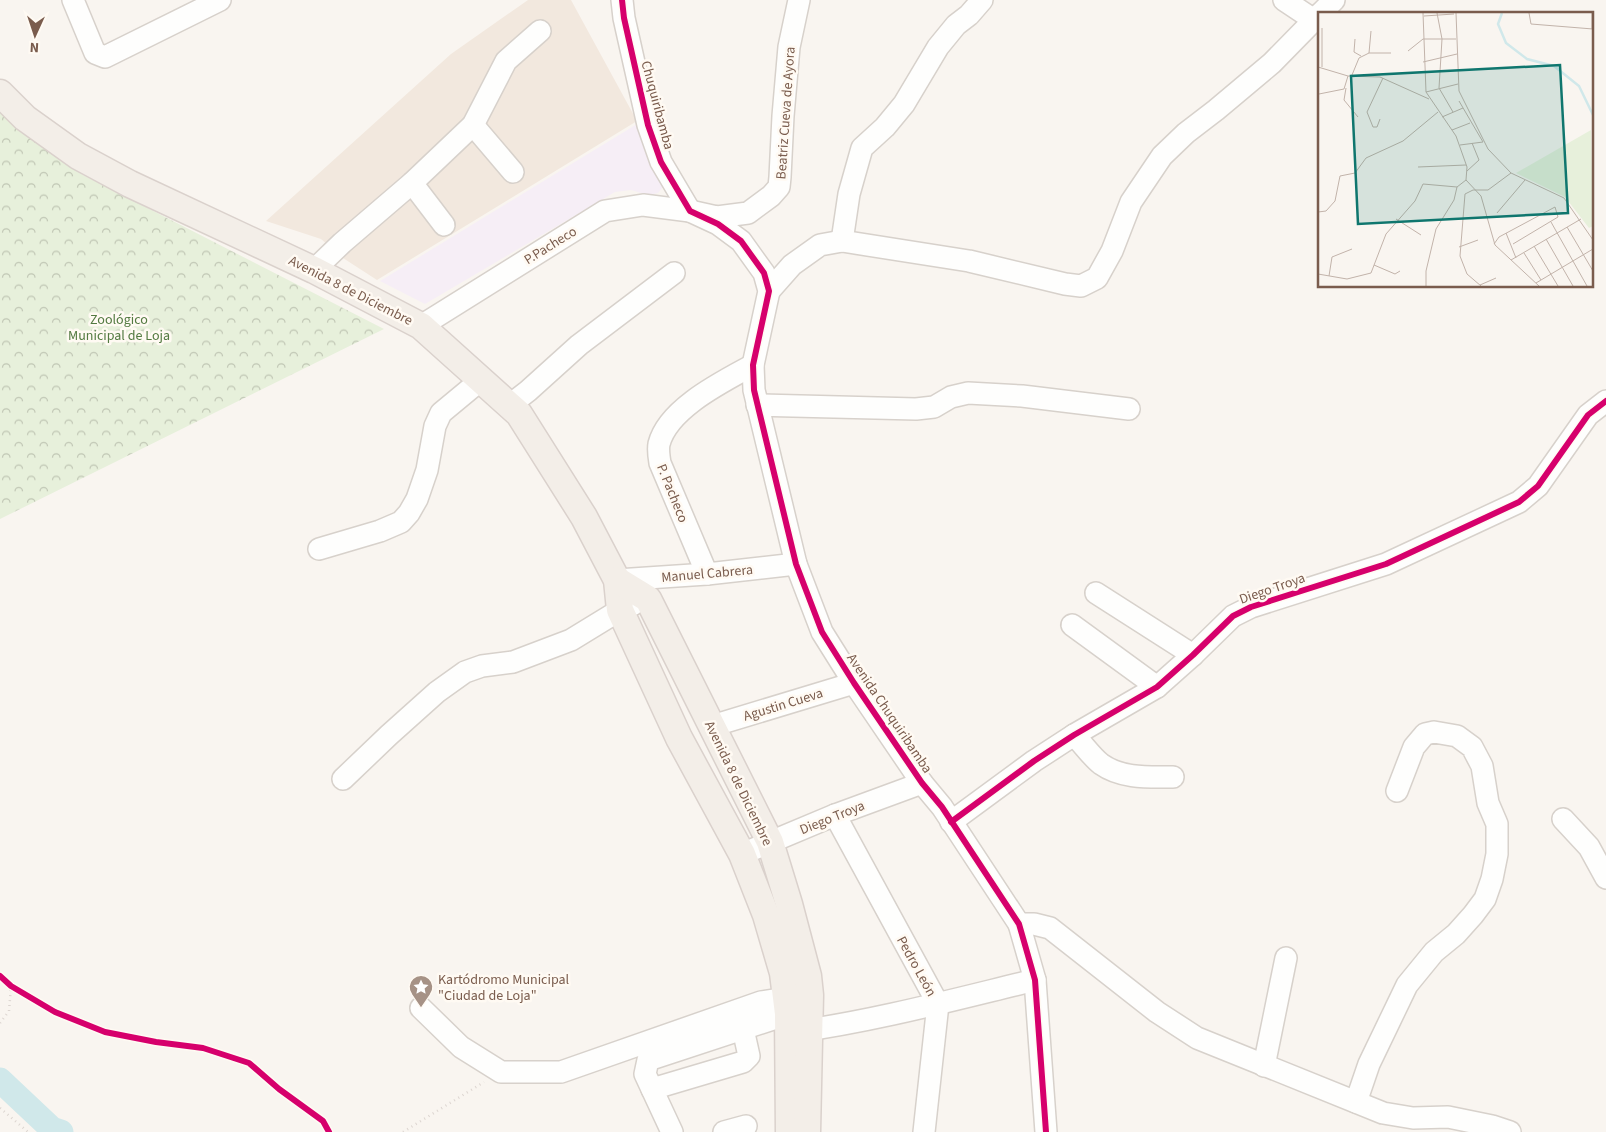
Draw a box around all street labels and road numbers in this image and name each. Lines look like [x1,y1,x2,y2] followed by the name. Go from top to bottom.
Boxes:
[771,46,801,180] street label: Beatriz Cueva de Ayora
[636,59,678,152] street label: Chuquiribamba
[520,222,581,270] street label: P.Pacheco
[285,251,416,331] street label: Avenida 8 de Diciembre
[651,461,693,526] street label: P. Pacheco
[660,560,754,588] street label: Manuel Cabrera
[1237,568,1308,610] street label: Diego Troya
[842,650,937,778] street label: Avenida Chuquiribamba
[741,683,826,727] street label: Agustin Cueva
[699,718,777,849] street label: Avenida 8 de Diciembre
[797,796,868,840] street label: Diego Troya
[891,933,941,1000] street label: Pedro León

